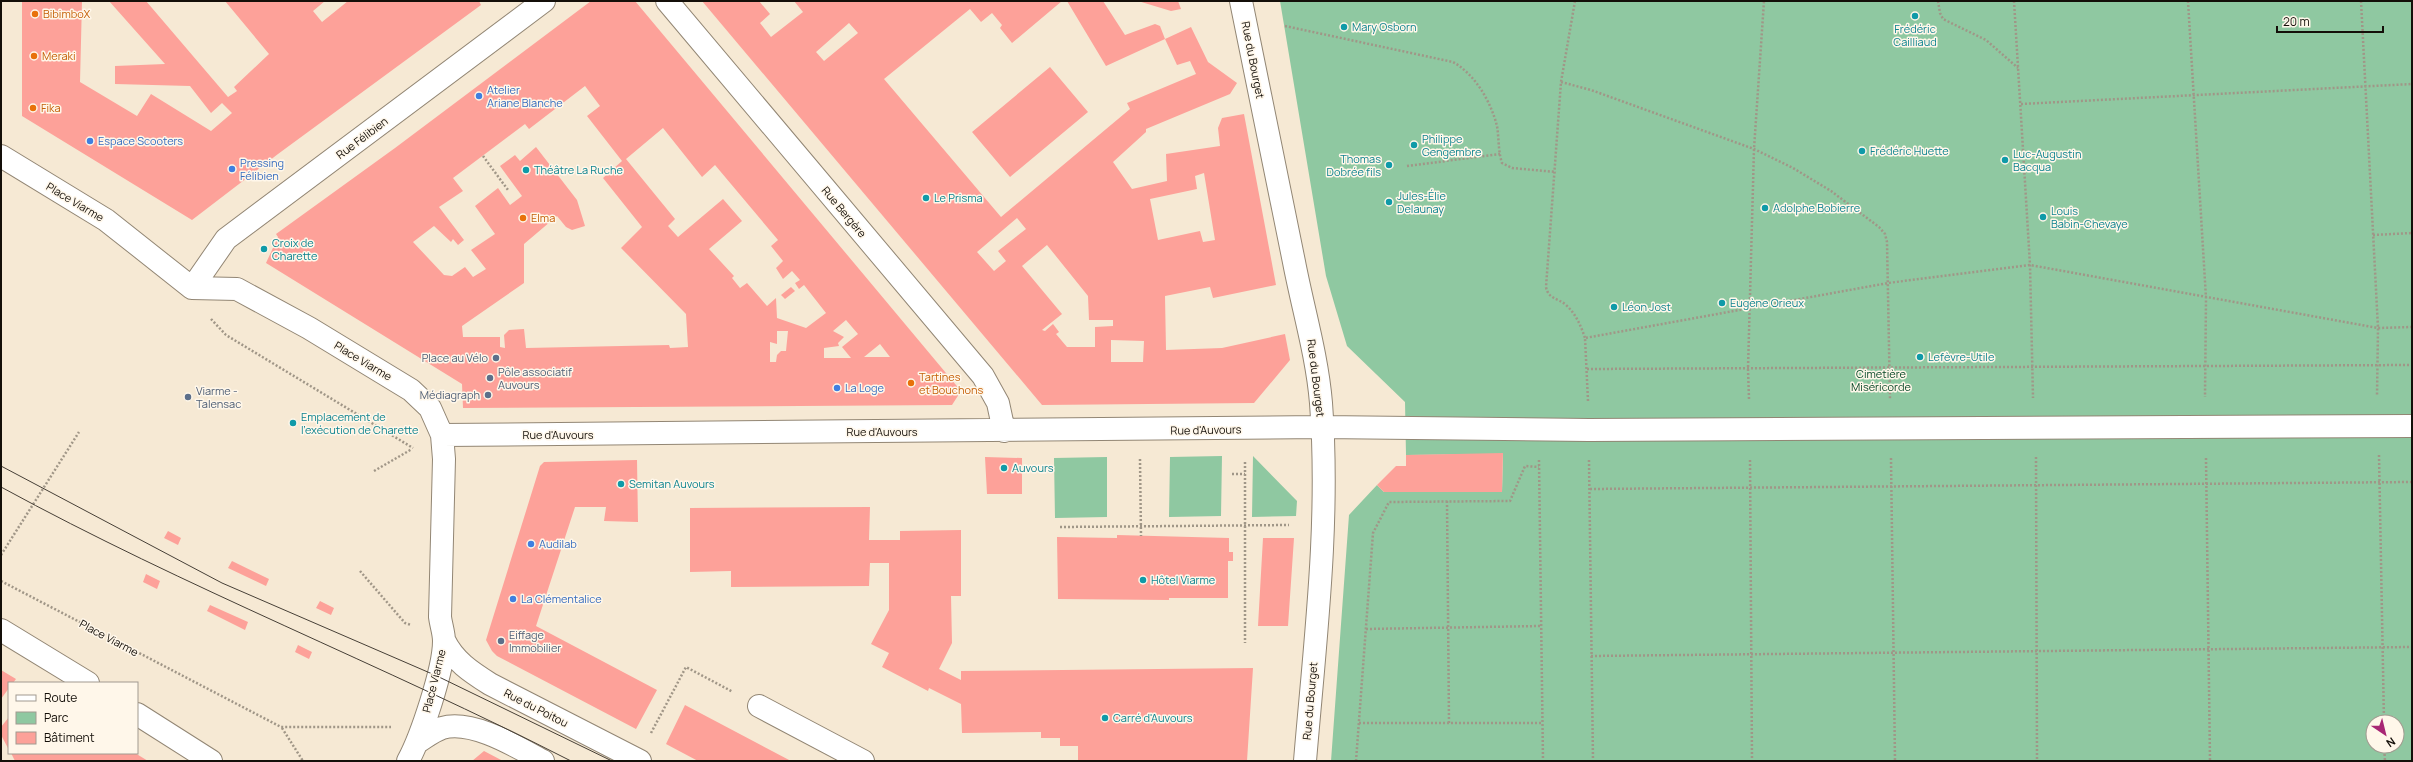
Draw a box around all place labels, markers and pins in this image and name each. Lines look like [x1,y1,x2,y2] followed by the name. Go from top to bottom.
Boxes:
[43,6,91,21] place label: BibimboX
[30,9,40,19] marker: BibimboX
[1910,11,1920,21] marker: Frédéric Cailliaud
[1352,19,1417,34] place label: Mary Osborn
[1893,21,1937,49] place label: Frédéric Cailliaud
[1339,22,1349,32] marker: Mary Osborn
[42,48,76,63] place label: Meraki
[29,51,39,61] marker: Meraki
[487,82,563,110] place label: Atelier Ariane Blanche
[474,91,484,101] marker: Atelier Ariane Blanche
[41,100,61,115] place label: Fika
[28,103,38,113] marker: Fika
[1422,131,1482,159] place label: Philippe Gengembre
[98,133,183,148] place label: Espace Scooters
[85,136,95,146] marker: Espace Scooters
[1409,140,1419,150] marker: Philippe Gengembre
[1870,143,1949,158] place label: Frédéric Huette
[1857,146,1867,156] marker: Frédéric Huette
[2013,146,2081,174] place label: Luc-Augustin Bacqua
[1327,151,1381,179] place label: Thomas Dobrée fils
[240,155,284,183] place label: Pressing Félibien
[2000,155,2010,165] marker: Luc-Augustin Bacqua
[1384,160,1394,170] marker: Thomas Dobrée fils
[534,162,623,177] place label: Théâtre La Ruche
[227,164,237,174] marker: Pressing Félibien
[521,165,531,175] marker: Théâtre La Ruche
[1397,188,1446,216] place label: Jules-Élie Delaunay
[934,190,983,205] place label: Le Prisma
[921,193,931,203] marker: Le Prisma
[1384,197,1394,207] marker: Jules-Élie Delaunay
[1773,200,1861,215] place label: Adolphe Bobierre
[1760,203,1770,213] marker: Adolphe Bobierre
[2051,203,2128,231] place label: Louis Babin-Chevaye
[531,210,555,225] place label: Elma
[2038,212,2048,222] marker: Louis Babin-Chevaye
[518,213,528,223] marker: Elma
[272,235,318,263] place label: Croix de Charette
[259,244,269,254] marker: Croix de Charette
[1730,295,1804,310] place label: Eugène Orieux
[1717,298,1727,308] marker: Eugène Orieux
[1622,299,1671,314] place label: Léon Jost
[1609,302,1619,312] marker: Léon Jost
[1928,349,1995,364] place label: Lefèvre-Utile
[422,350,488,365] place label: Place au Vélo
[1915,352,1925,362] marker: Lefèvre-Utile
[491,353,501,363] marker: Place au Vélo
[498,364,572,392] place label: Pôle associatif Auvours
[919,369,983,397] place label: Tartines et Bouchons
[485,373,495,383] marker: Pôle associatif Auvours
[906,378,916,388] marker: Tartines et Bouchons
[845,380,885,395] place label: La Loge
[196,383,241,411] place label: Viarme - Talensac
[832,383,842,393] marker: La Loge
[420,387,480,402] place label: Médiagraph
[483,390,493,400] marker: Médiagraph
[183,392,193,402] marker: Viarme - Talensac
[301,409,419,437] place label: Emplacement de l'exécution de Charette
[288,418,298,428] marker: Emplacement de l'exécution de Charette
[1012,460,1054,475] place label: Auvours
[999,463,1009,473] marker: Auvours
[629,476,715,491] place label: Semitan Auvours
[616,479,626,489] marker: Semitan Auvours
[539,536,577,551] place label: Audilab
[526,539,536,549] marker: Audilab
[1151,572,1216,587] place label: Hôtel Viarme
[1138,575,1148,585] marker: Hôtel Viarme
[521,591,602,606] place label: La Clémentalice
[508,594,518,604] marker: La Clémentalice
[509,627,561,655] place label: Eiffage Immobilier
[496,636,506,646] marker: Eiffage Immobilier
[1113,710,1193,725] place label: Carré d'Auvours
[1100,713,1110,723] marker: Carré d'Auvours

